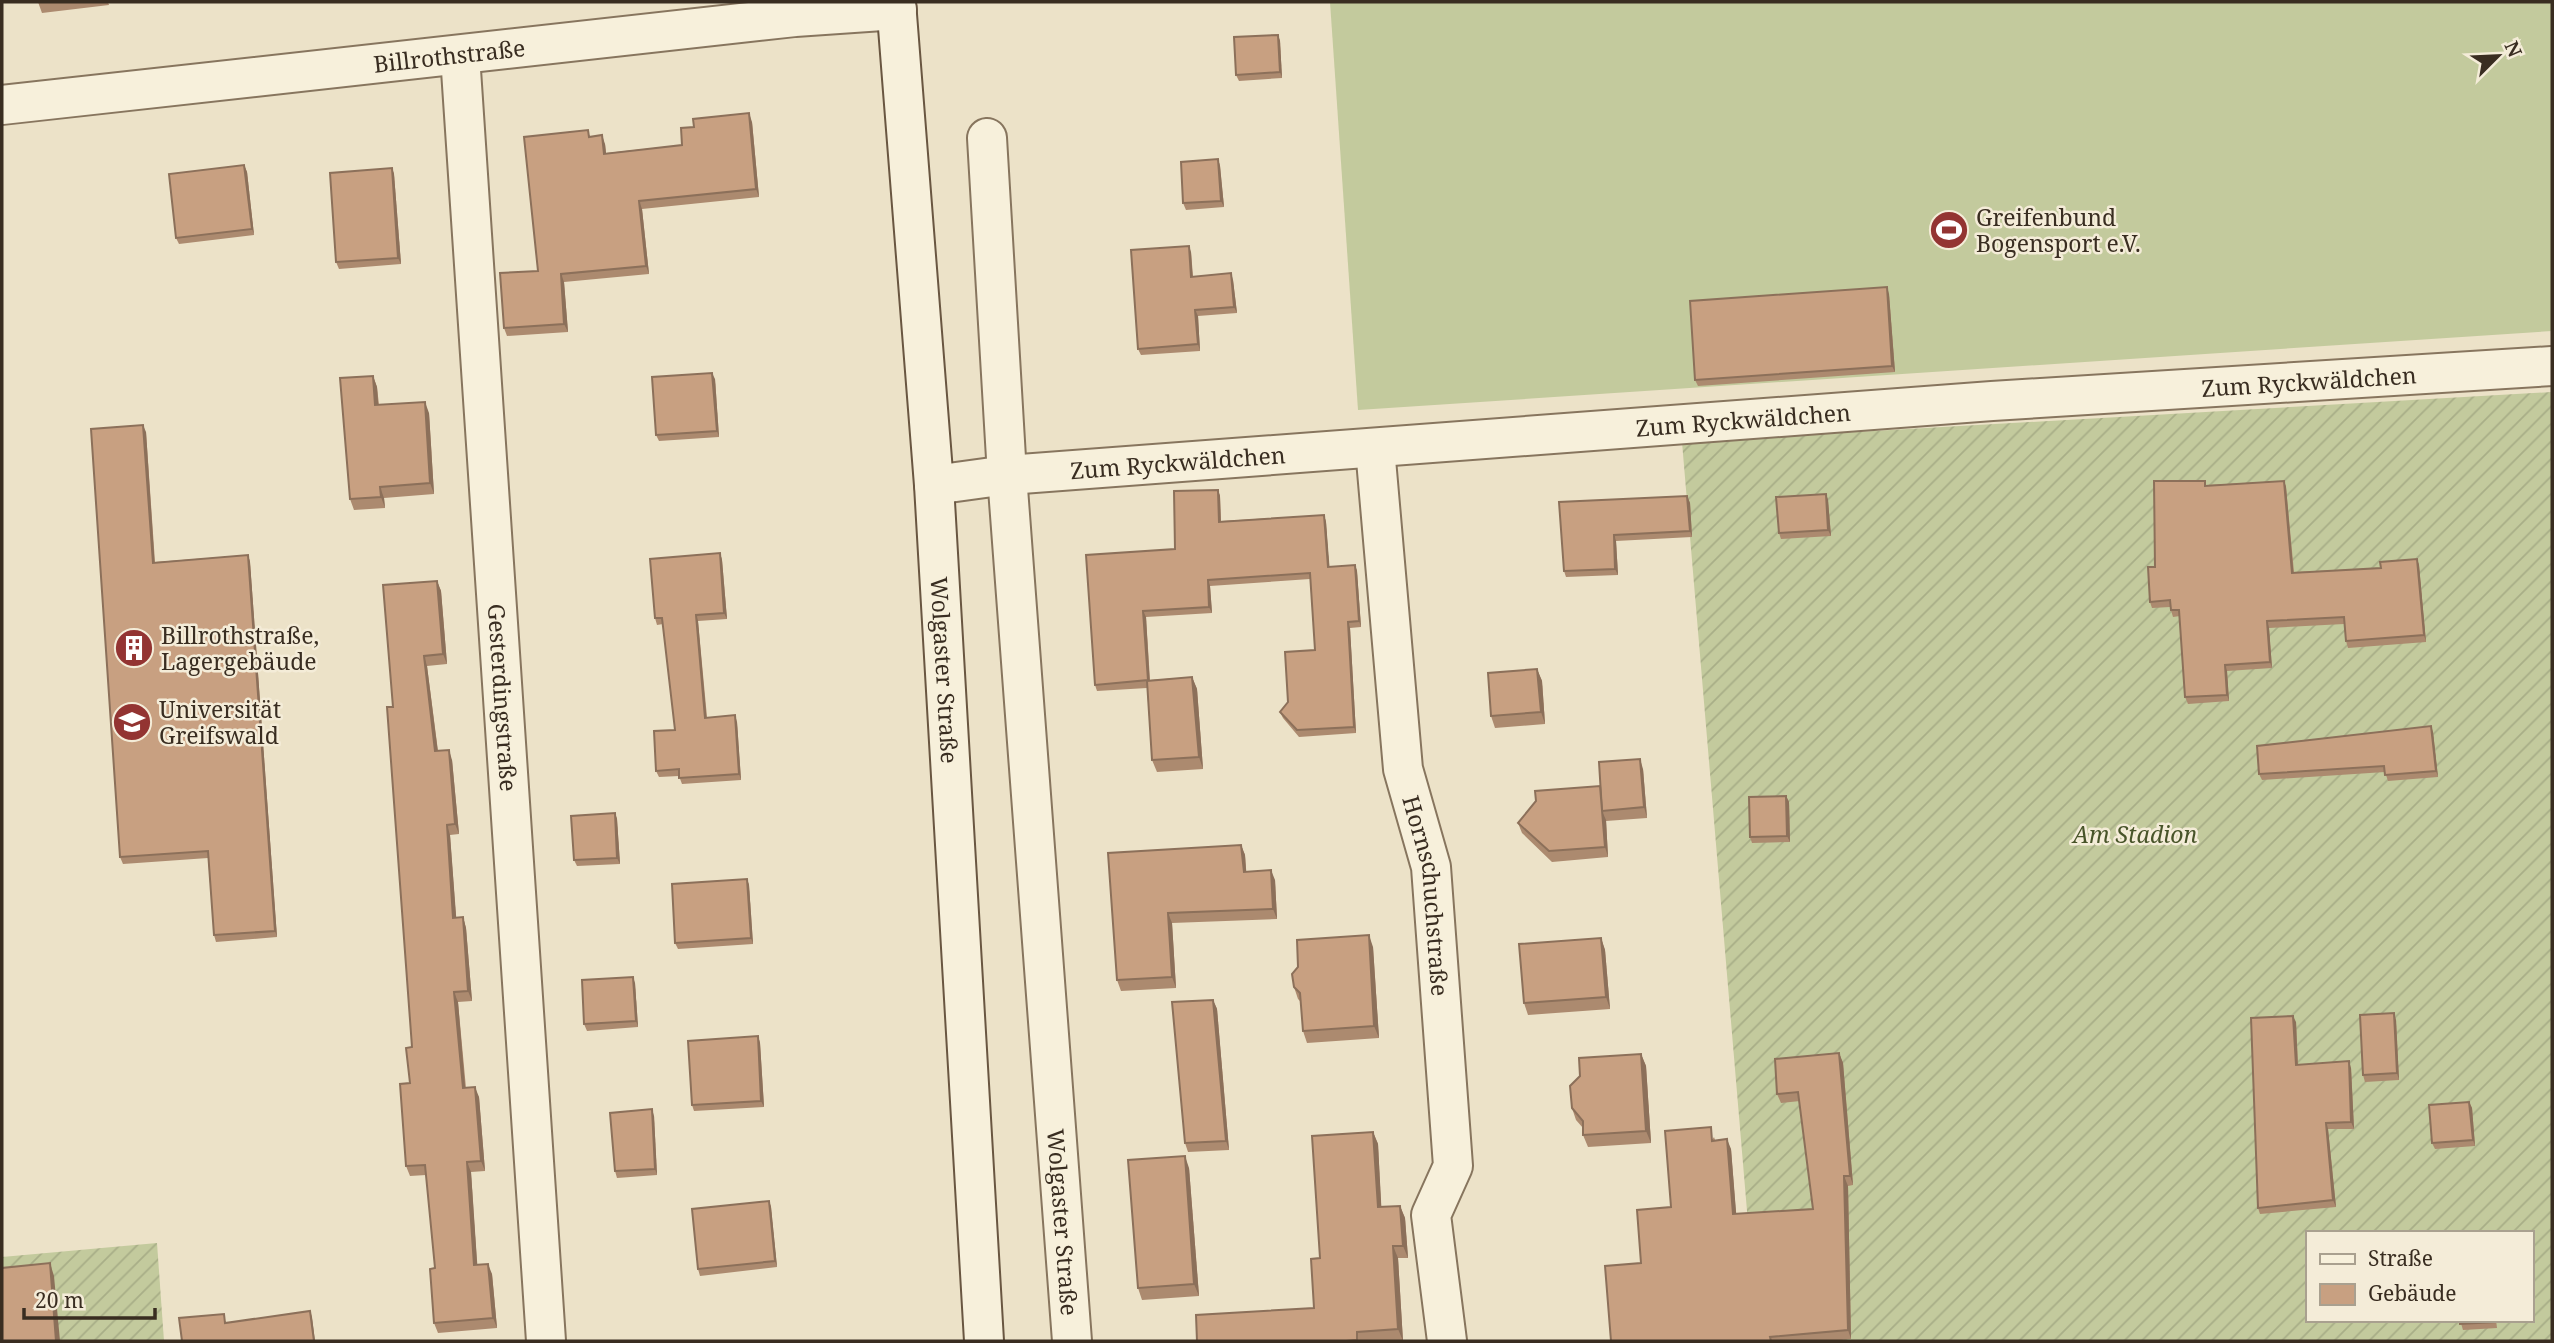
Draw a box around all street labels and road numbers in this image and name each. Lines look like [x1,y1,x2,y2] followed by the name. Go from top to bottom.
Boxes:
[372,31,527,80] street label: Billrothstraße
[2200,358,2418,404] street label: Zum Ryckwäldchen
[1635,396,1852,444] street label: Zum Ryckwäldchen
[1069,438,1287,486] street label: Zum Ryckwäldchen
[923,576,966,765] street label: Wolgaster Straße
[481,603,525,792] street label: Gesterdingstraße
[1395,792,1456,997] street label: Hornschuchstraße
[1040,1128,1086,1317] street label: Wolgaster Straße

